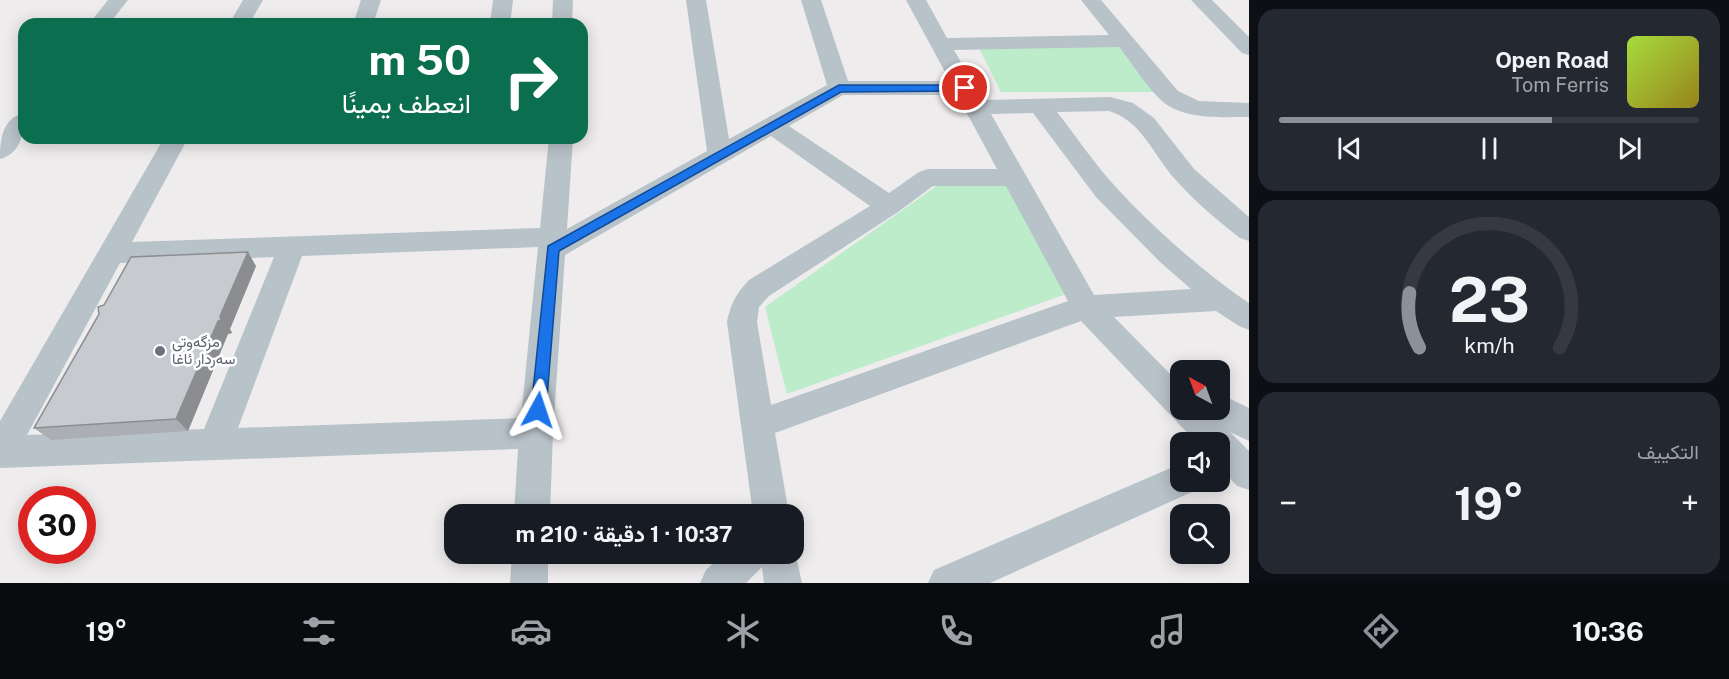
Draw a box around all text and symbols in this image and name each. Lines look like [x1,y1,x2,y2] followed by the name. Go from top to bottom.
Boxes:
[368,35,471,84] text: 50 m
[492,42,570,120] icon: right
[1495,47,1609,73] text: Open Road
[939,62,990,113] pin
[948,71,981,104] icon: arrive
[1511,73,1609,97] text: Tom Ferris
[342,87,471,119] text: انعطف يمينًا
[1333,132,1366,165] icon: previous
[1473,132,1506,165] icon: pause
[1613,132,1646,165] icon: next
[1448,264,1530,337] text: 23
[172,333,235,368] place label: مزگەوتی سەردار ئاغا
[1464,334,1514,359] text: km/h
[153,344,167,358] marker: مزگەوتی سەردار ئاغا
[1170,360,1230,420] north arrow
[1170,360,1230,564] map controls
[506,378,570,442] position arrow
[1170,432,1230,492] button: sound
[1637,440,1699,464] text: التكييف
[1454,477,1524,530] text: 19°
[1279,484,1297,522] text: −
[1681,484,1699,522] text: +
[18,486,96,564] speed limit sign: 30
[1170,504,1230,564] button: search
[515,521,733,547] text: 10:37 · 1 دقيقة · 210 m
[298,610,340,652] icon: filters
[510,610,552,652] icon: car
[722,610,764,652] icon: climate
[935,610,977,652] icon: phone
[1147,610,1189,652] icon: music
[1360,610,1402,652] icon: directions
[85,615,127,647] text: 19°
[1572,615,1644,647] text: 10:36

